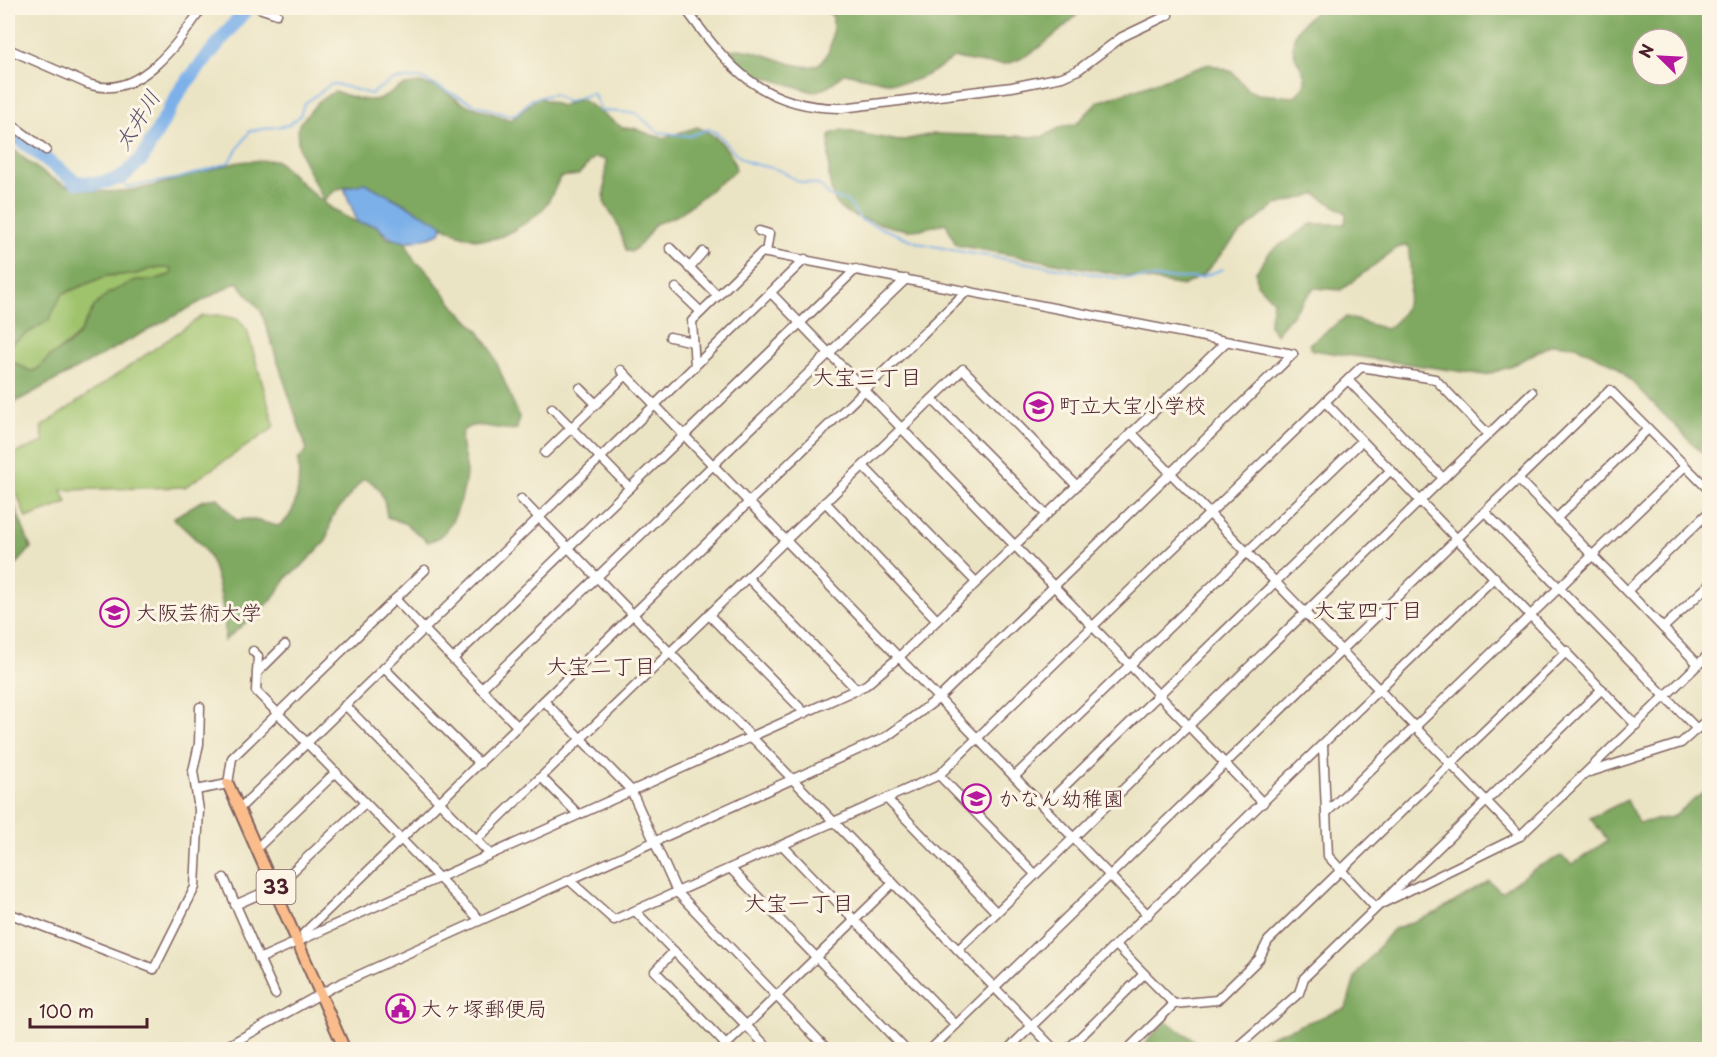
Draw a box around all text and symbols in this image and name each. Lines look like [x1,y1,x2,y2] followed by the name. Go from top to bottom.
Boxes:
[1630,27,1690,87] north arrow
[1632,40,1659,61] text: N
[104,82,167,156] water label: 太井川
[812,359,922,392] district label: 大宝三丁目
[1059,388,1206,420] place label: 町立大宝小学校
[1022,390,1054,422] school or university icon: 町立大宝小学校
[1313,592,1423,625] district label: 大宝四丁目
[136,595,262,627] place label: 大阪芸術大学
[99,597,131,629] school or university icon: 大阪芸術大学
[546,648,656,681] district label: 大宝二丁目
[998,781,1124,813] place label: かなん幼稚園
[961,783,993,815] school or university icon: かなん幼稚園
[256,870,296,904] road number: 33
[744,885,854,918] district label: 大宝一丁目
[30,991,147,1029] scale bar
[421,991,547,1023] place label: 大ヶ塚郵便局
[384,993,416,1025] public building icon: 大ヶ塚郵便局
[39,997,94,1024] text: 100 m

